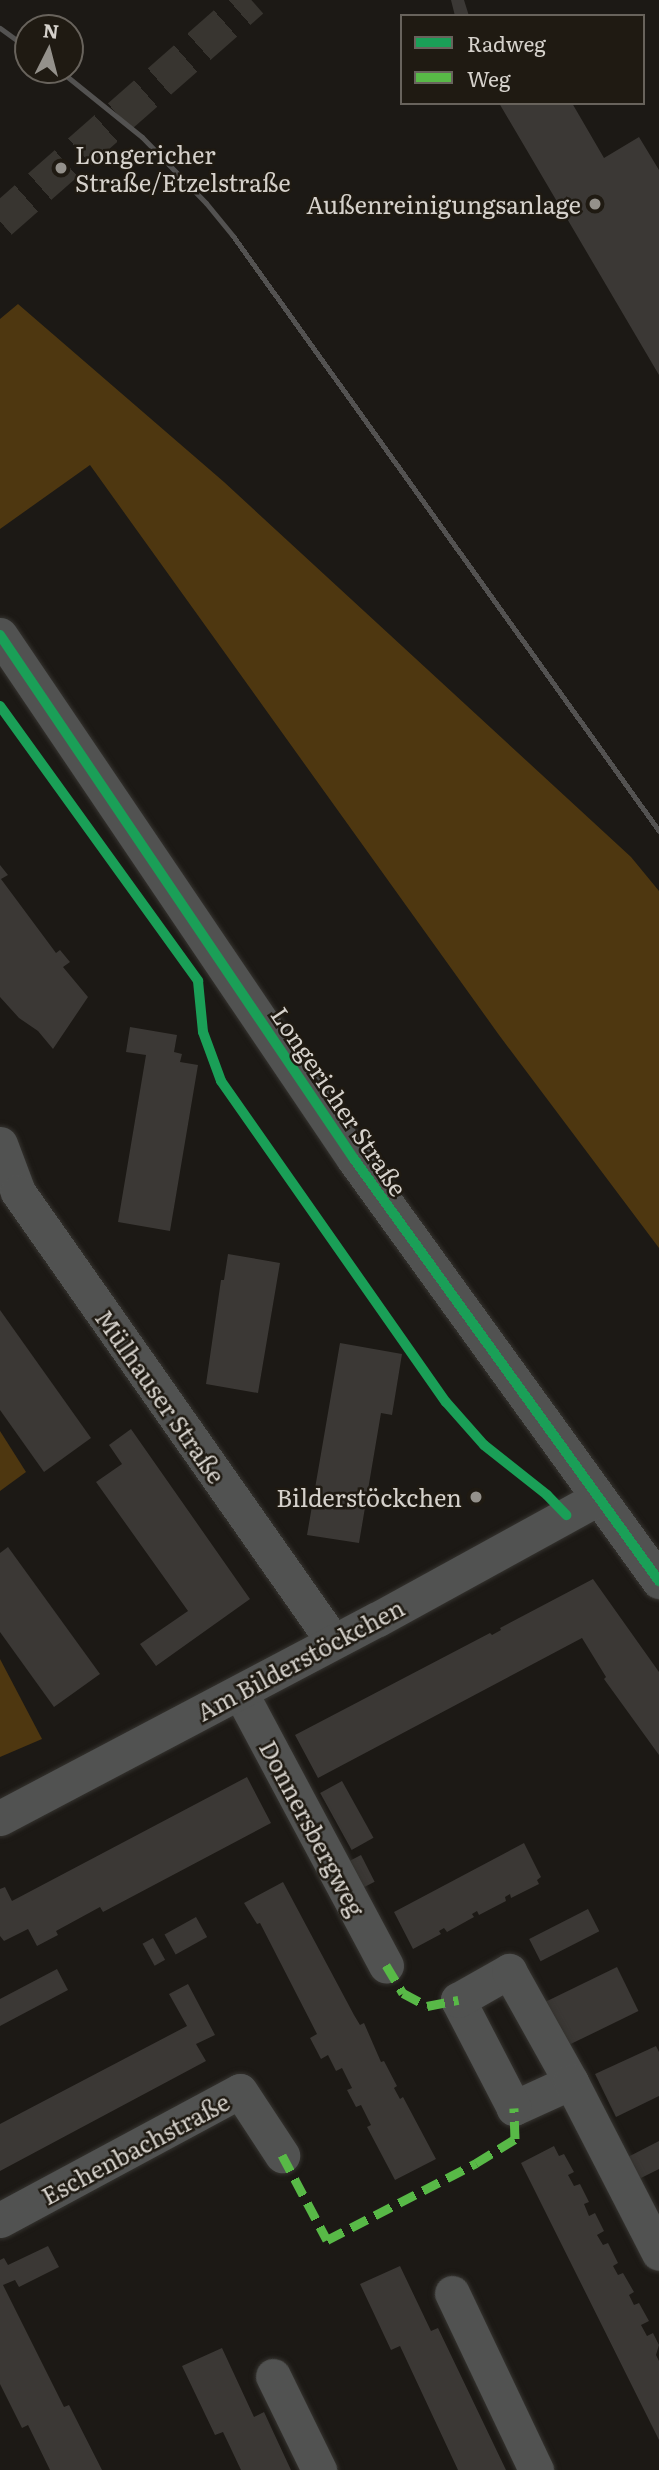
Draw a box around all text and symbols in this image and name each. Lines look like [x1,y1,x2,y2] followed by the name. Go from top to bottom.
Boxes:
[14,14,84,84] north arrow
[400,14,645,105] legend
[42,15,60,45] text: N
[467,27,546,58] text: Radweg
[467,62,511,93] text: Weg
[75,140,291,196] place label: Longericher Straße/Etzelstraße
[53,160,69,176] marker: Longericher Straße/Etzelstraße
[306,190,581,218] place label: Außenreinigungsanlage
[587,196,603,212] marker: Außenreinigungsanlage
[266,1001,414,1201] street label: Longericher Straße
[90,1304,232,1488] street label: Mülhauser Straße
[276,1483,462,1511] place label: Bilderstöckchen
[468,1489,484,1505] marker: Bilderstöckchen
[191,1592,409,1726] street label: Am Bilderstöckchen
[254,1735,372,1921] street label: Donnersbergweg
[36,2086,234,2210] street label: Eschenbachstraße

